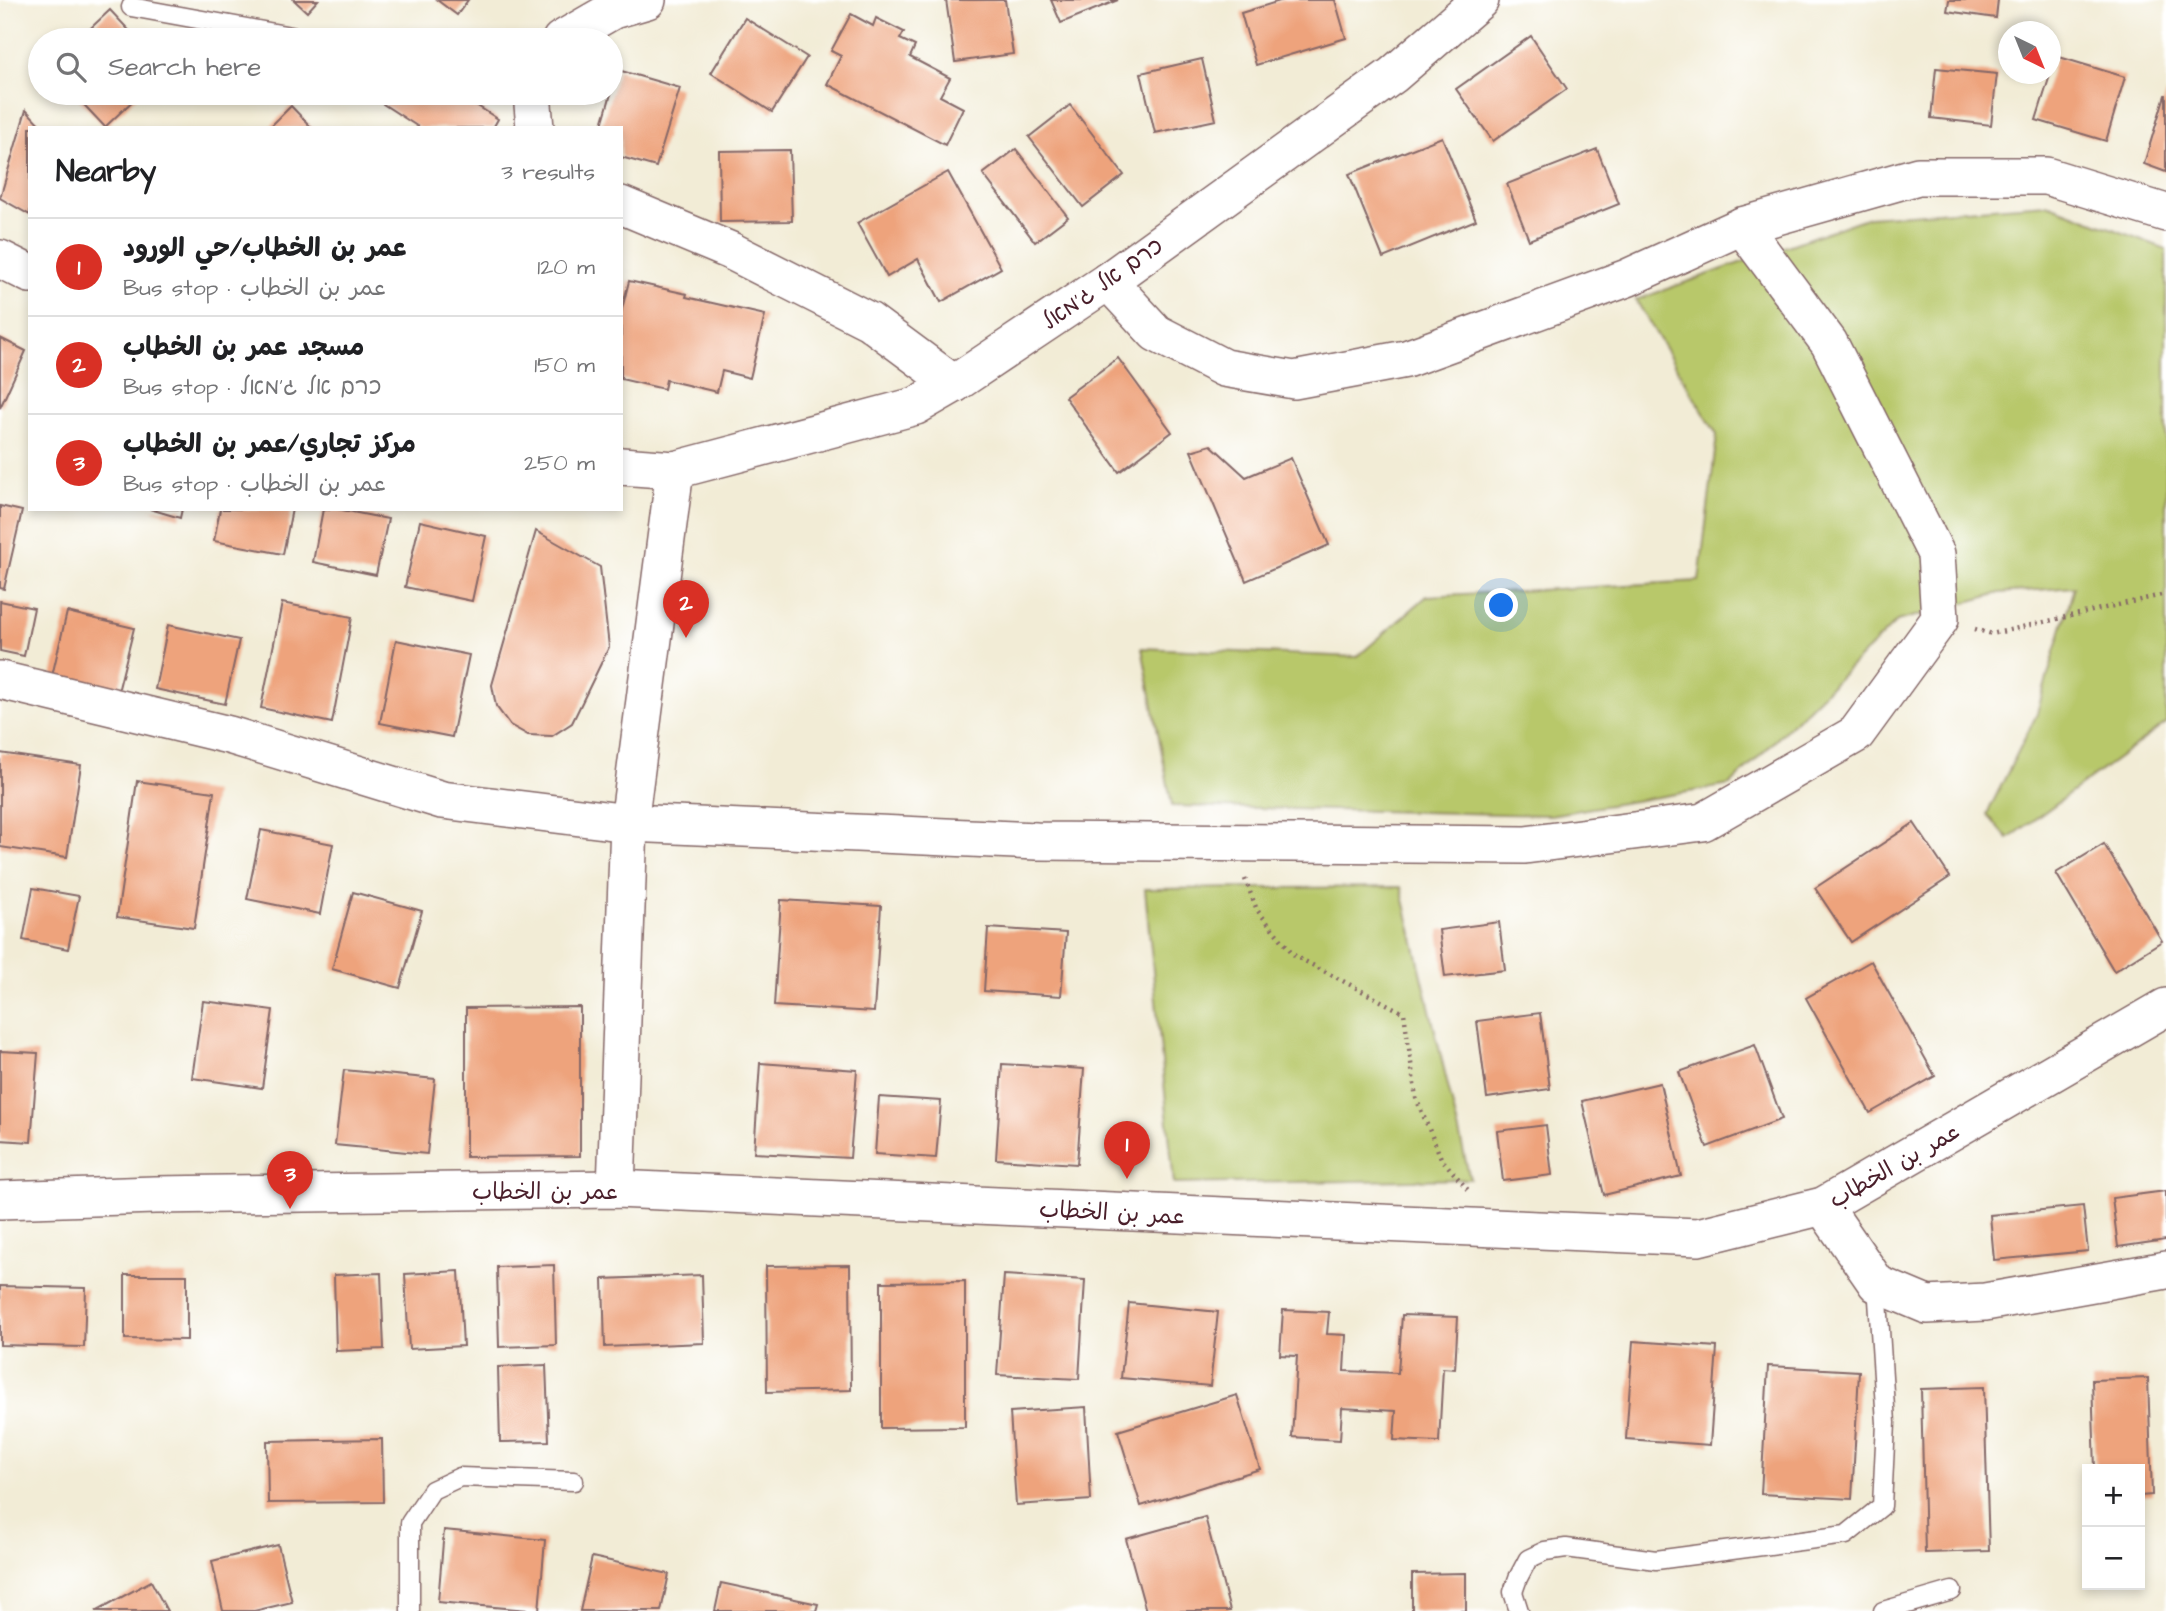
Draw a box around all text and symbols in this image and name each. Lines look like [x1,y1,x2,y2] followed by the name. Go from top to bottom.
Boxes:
[1998,21,2061,84] north arrow
[28,28,623,105] search box
[52,48,90,86] icon: search
[108,49,261,85] text: Search here
[56,151,156,193] text: Nearby
[501,156,595,188] text: 3 results
[123,230,406,266] text: عمر بن الخطاب/حي الورود
[1036,230,1170,337] street label: כרם אל ג'מאל
[78,251,80,283] text: 1
[537,251,595,283] text: 120 m
[123,272,386,304] text: Bus stop · عمر بن الخطاب
[123,329,364,365] text: مسجد عمر بن الخطاب
[72,349,86,381] text: 2
[534,349,595,381] text: 150 m
[123,371,381,403] text: Bus stop · כרם אל ג'מאל
[123,426,416,462] text: مركز تجاري/عمر بن الخطاب
[73,447,85,479] text: 3
[524,447,595,479] text: 250 m
[123,468,386,500] text: Bus stop · عمر بن الخطاب
[663,580,709,638] pin: 2
[1484,588,1518,622] your location
[1823,1116,1966,1216] street label: عمر بن الخطاب
[1104,1121,1150,1179] pin: 1
[267,1151,313,1209] pin: 3
[472,1176,618,1208] street label: عمر بن الخطاب
[1038,1193,1186,1233] street label: عمر بن الخطاب
[2082,1464,2145,1590] map controls
[2082,1464,2145,1527] button: +
[2082,1527,2145,1590] button: −

